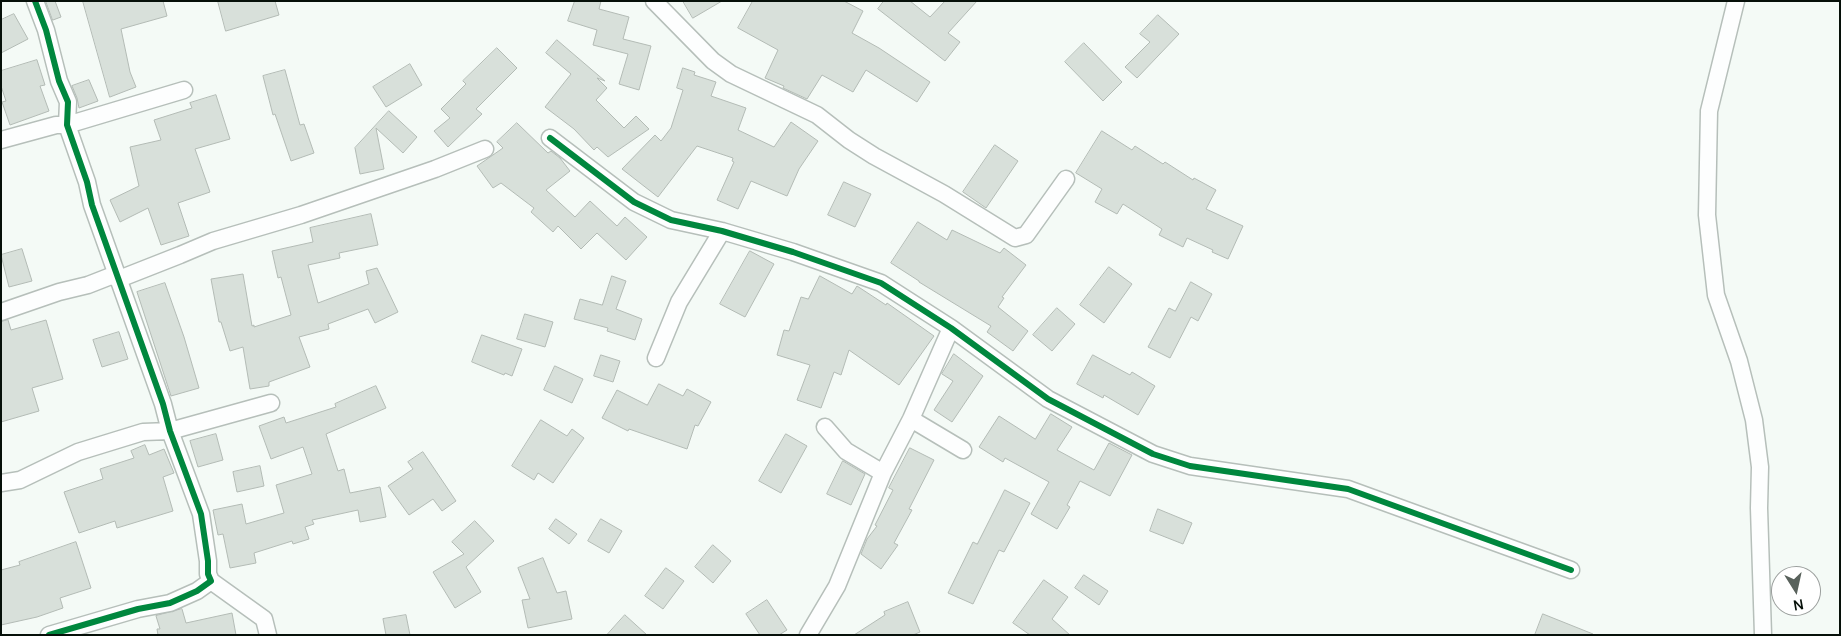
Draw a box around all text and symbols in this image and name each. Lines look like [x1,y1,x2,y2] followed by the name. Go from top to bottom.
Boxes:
[1771,566,1821,616] north arrow
[1792,595,1805,616] text: N

